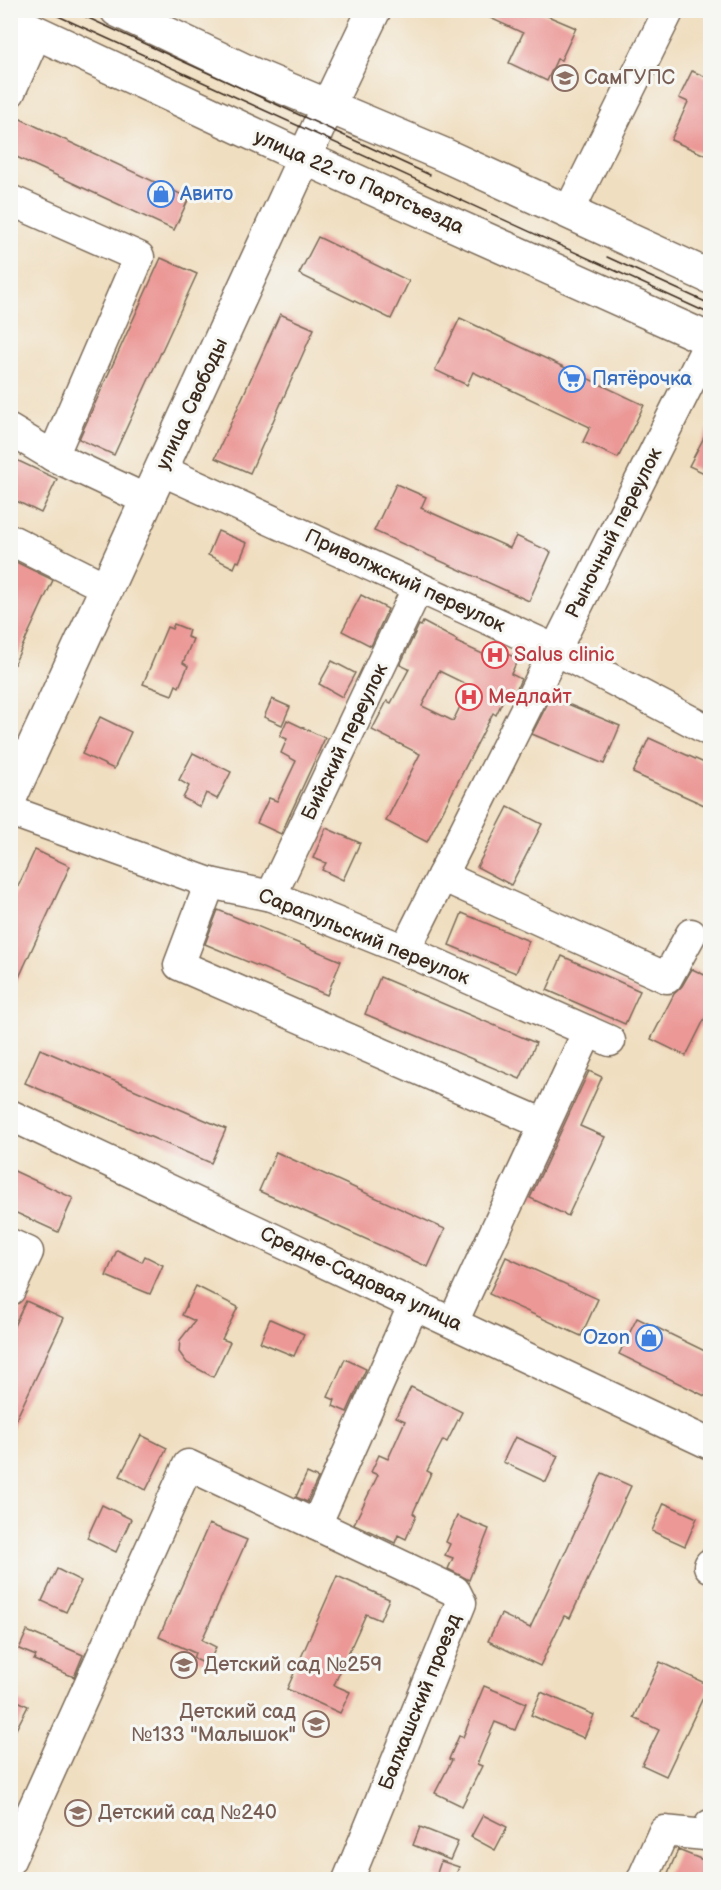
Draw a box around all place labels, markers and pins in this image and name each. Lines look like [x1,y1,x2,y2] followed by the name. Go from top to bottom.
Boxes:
[550,63,580,93] school or university icon: СамГУПС
[584,66,676,90] place label: СамГУПС
[146,179,176,209] shop icon: Авито
[179,182,233,206] place label: Авито
[557,364,587,394] supermarket icon: Пятёрочка
[592,367,692,391] place label: Пятёрочка
[480,640,510,670] hospital icon: Salus clinic
[514,643,615,667] place label: Salus clinic
[454,682,484,712] hospital icon: Медлайт
[488,685,573,709] place label: Медлайт
[634,1323,664,1353] shop icon: Ozon
[583,1326,630,1350] place label: Ozon
[169,1650,199,1680] school or university icon: Детский сад №259
[204,1653,382,1677] place label: Детский сад №259
[131,1700,296,1747] place label: Детский сад №133 "Малышок"
[301,1709,331,1739] school or university icon: Детский сад №133 "Малышок"
[63,1798,93,1828] school or university icon: Детский сад №240
[98,1801,277,1825] place label: Детский сад №240

